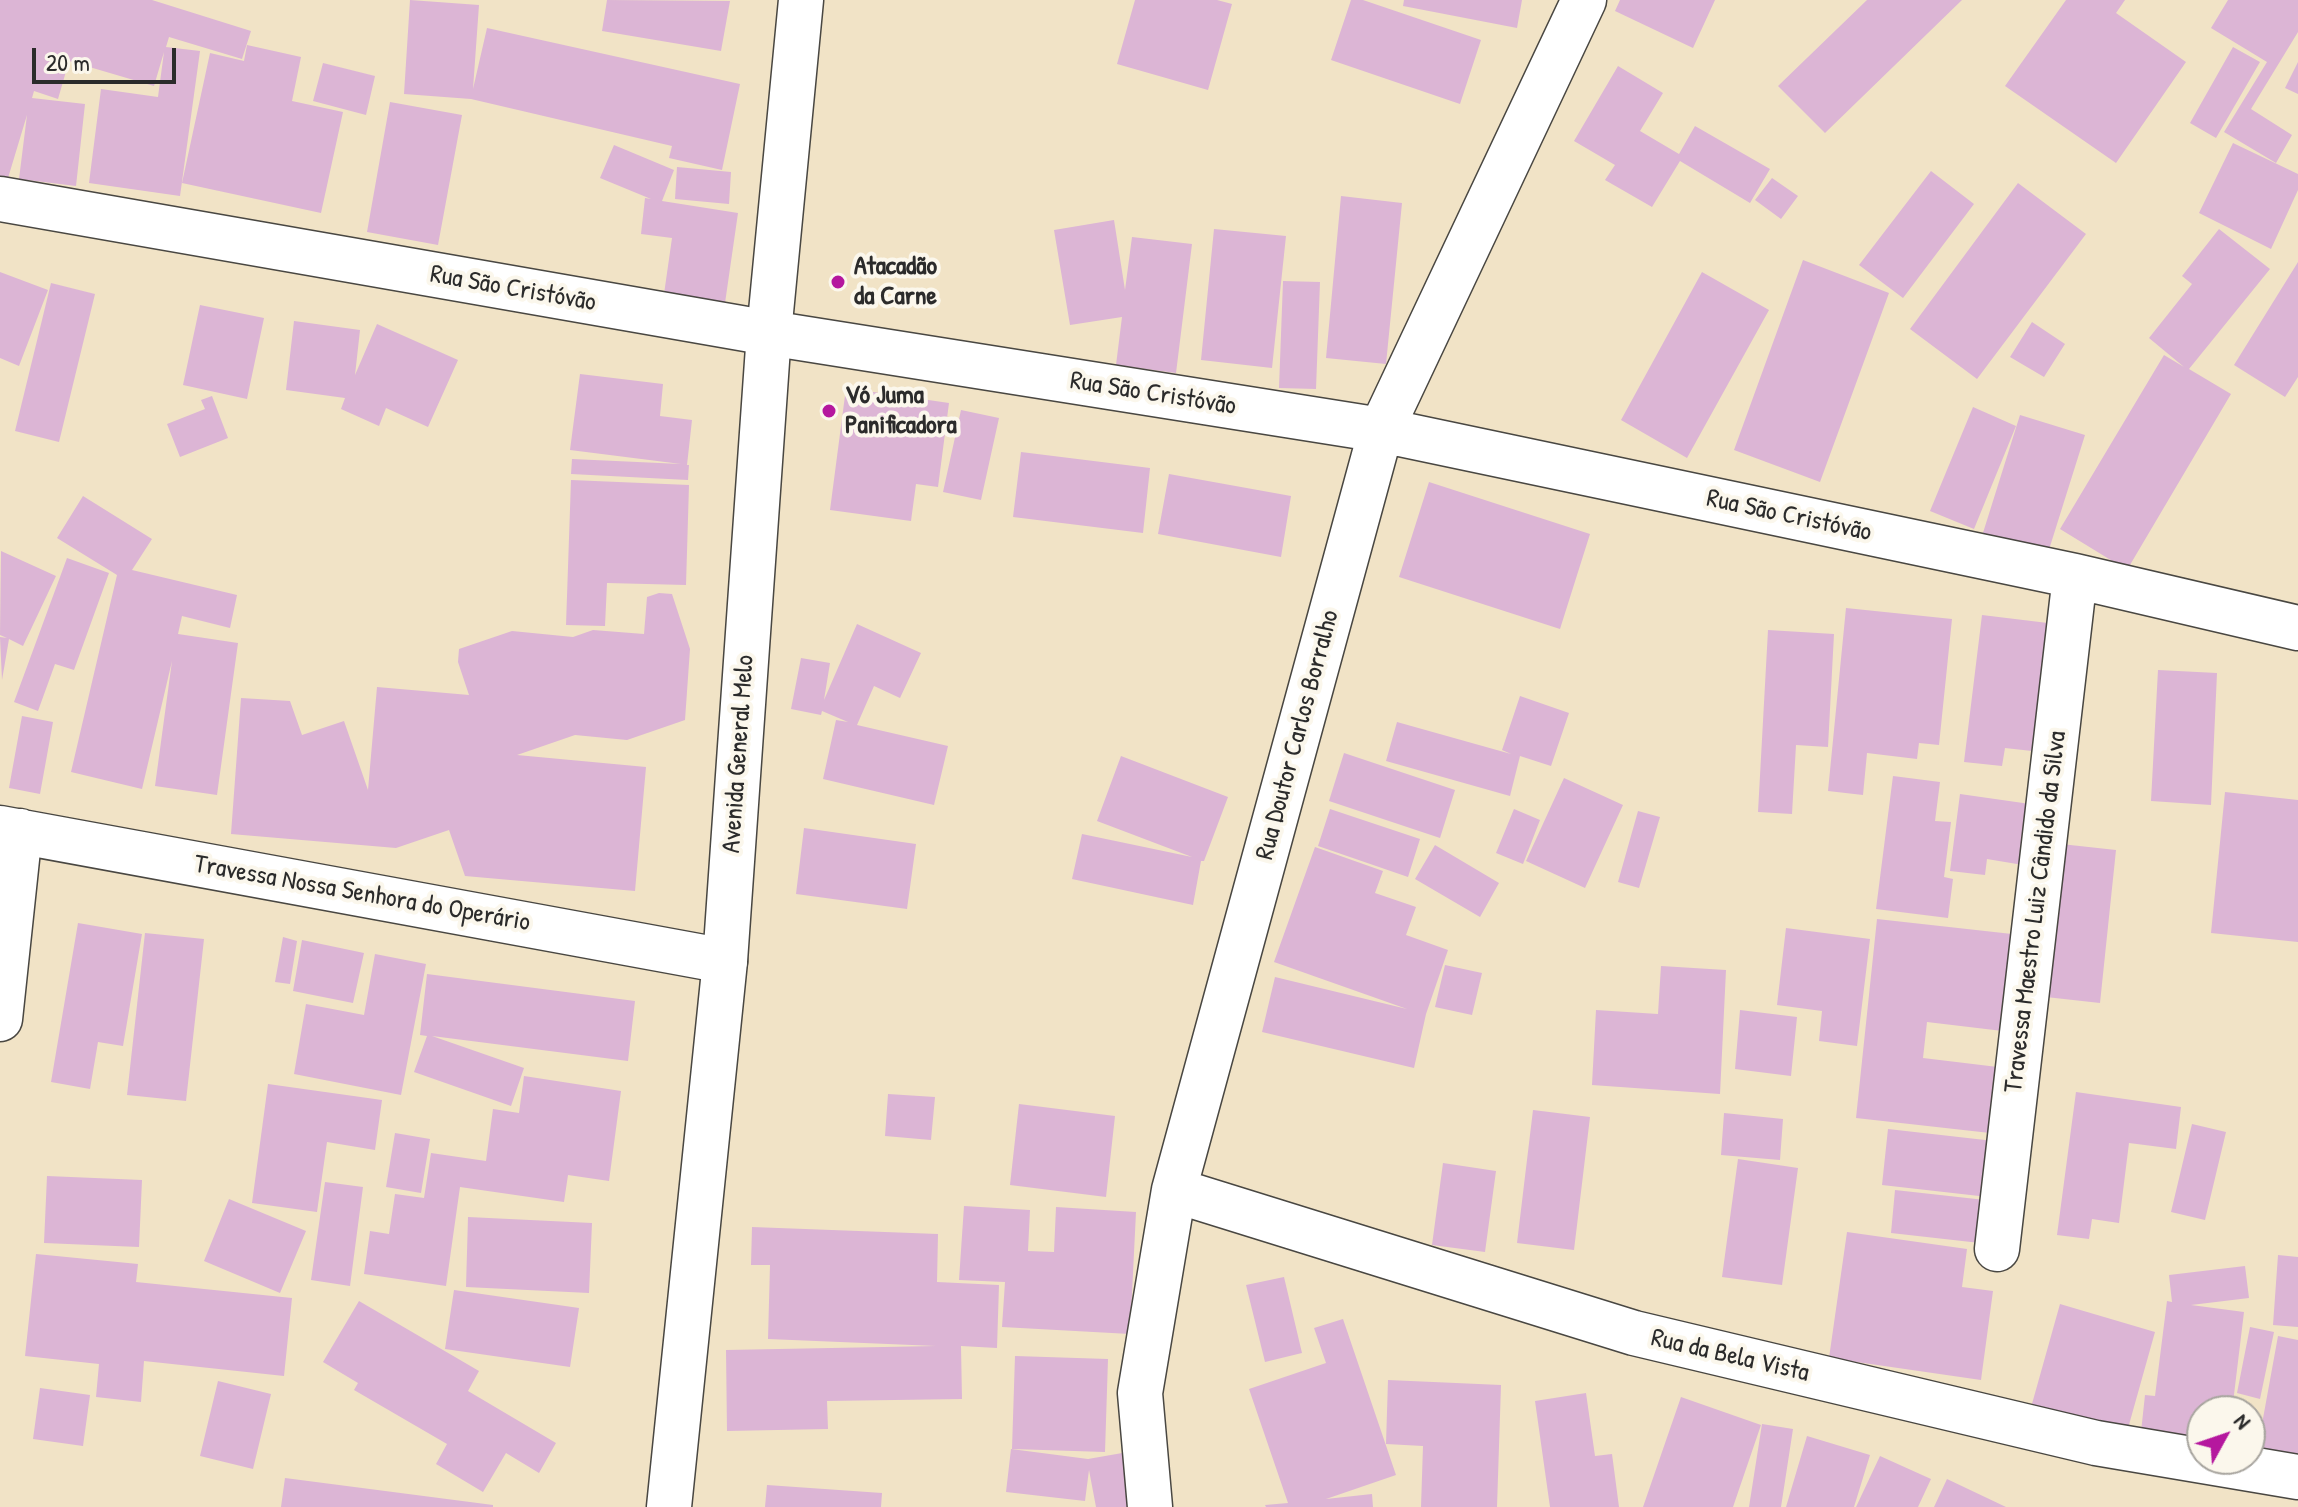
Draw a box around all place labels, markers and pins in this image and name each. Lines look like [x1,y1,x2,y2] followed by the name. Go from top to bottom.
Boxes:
[854,251,937,312] place label: Atacadão da Carne
[829,273,847,291] marker: Atacadão da Carne
[845,380,957,442] place label: Vó Juma Panificadora
[820,402,838,420] marker: Vó Juma Panificadora

